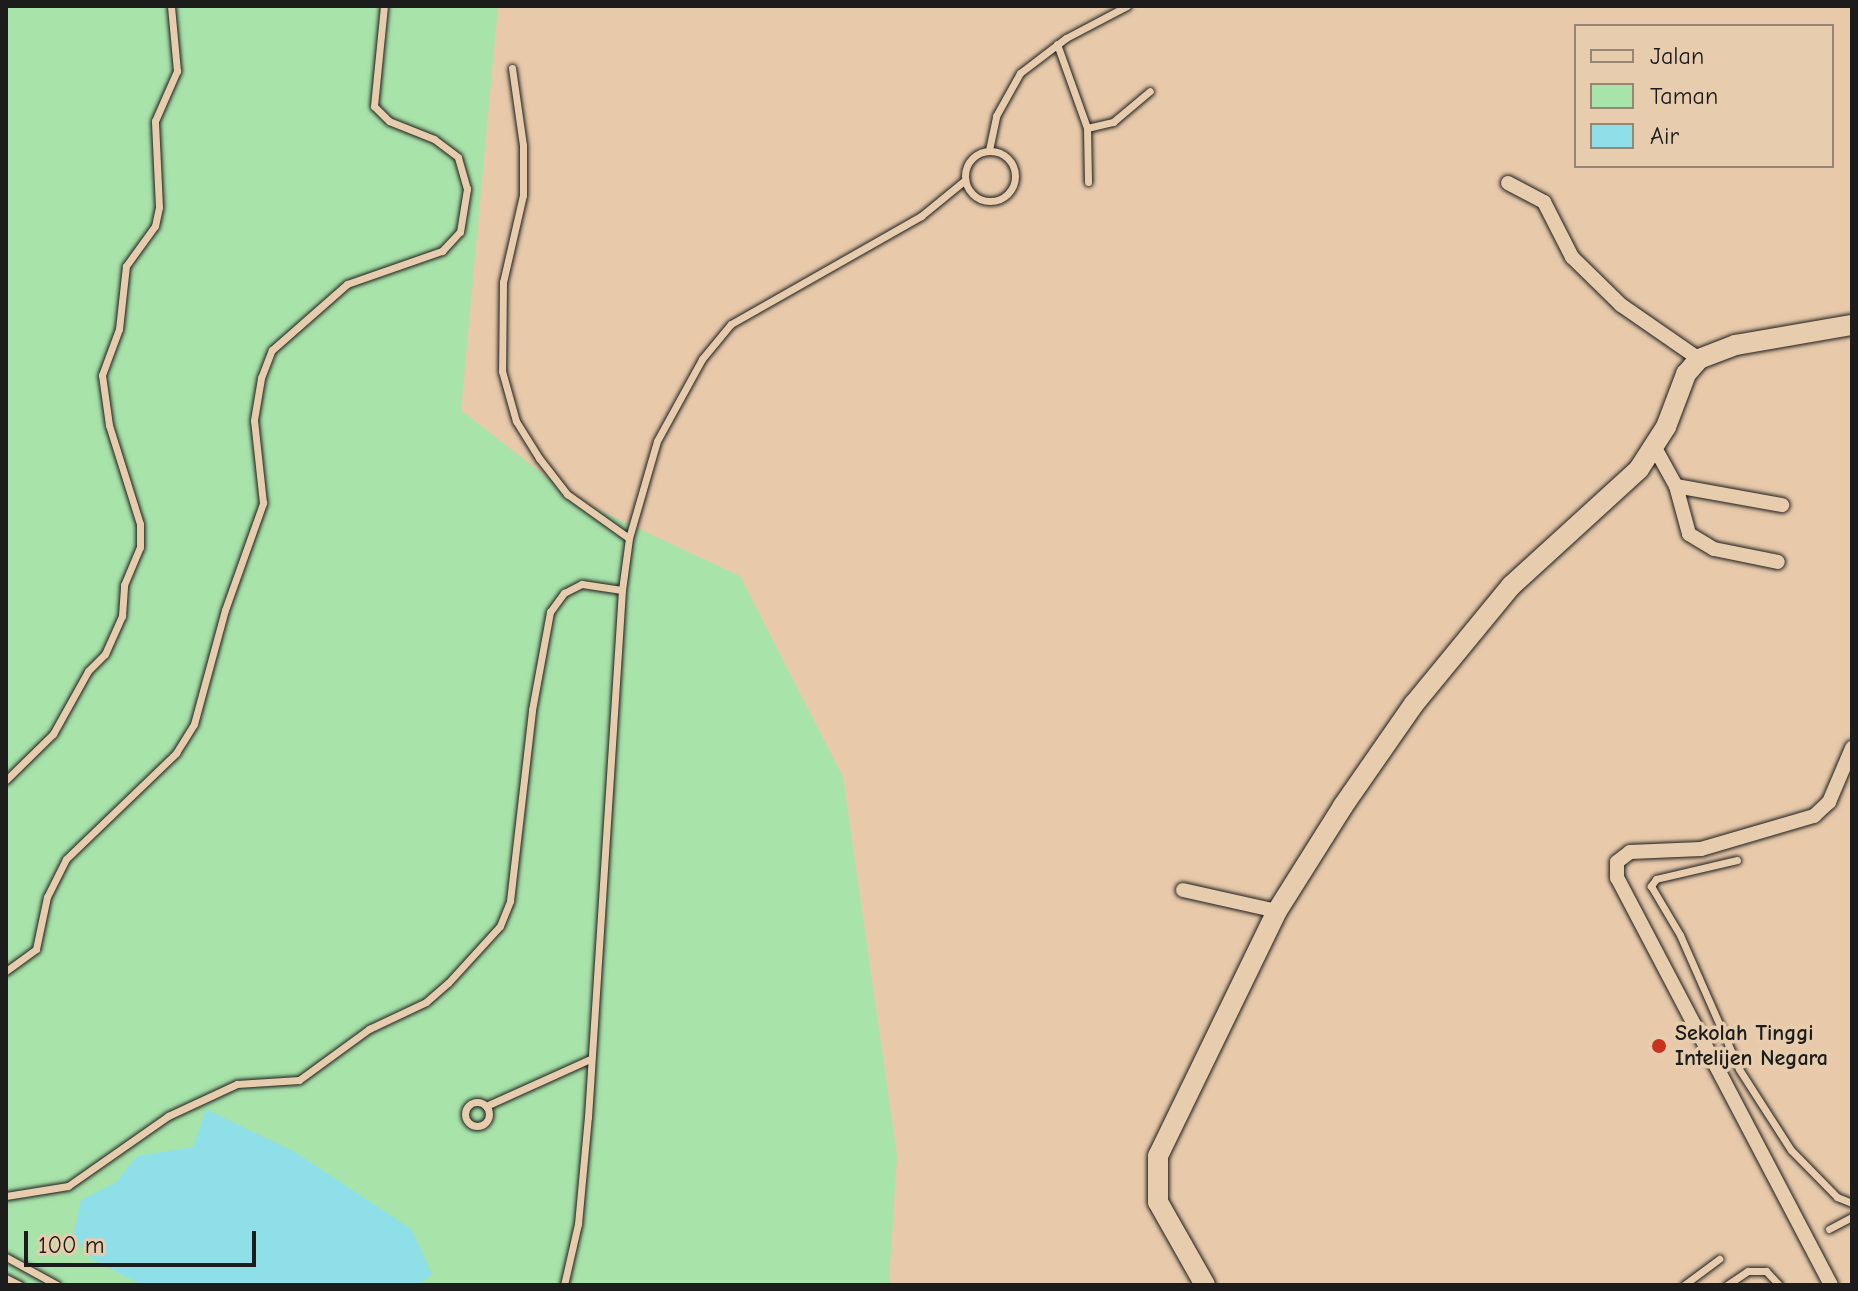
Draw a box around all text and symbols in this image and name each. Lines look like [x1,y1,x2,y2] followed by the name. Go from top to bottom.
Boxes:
[1574,24,1834,168] legend
[1650,42,1704,70] text: Jalan
[1650,82,1718,110] text: Taman
[1650,122,1679,150] text: Air
[1675,1020,1828,1072] place label: Sekolah Tinggi Intelijen Negara
[1650,1037,1668,1055] marker: Sekolah Tinggi Intelijen Negara
[28,1215,260,1265] scale bar
[38,1231,105,1259] text: 100 m

